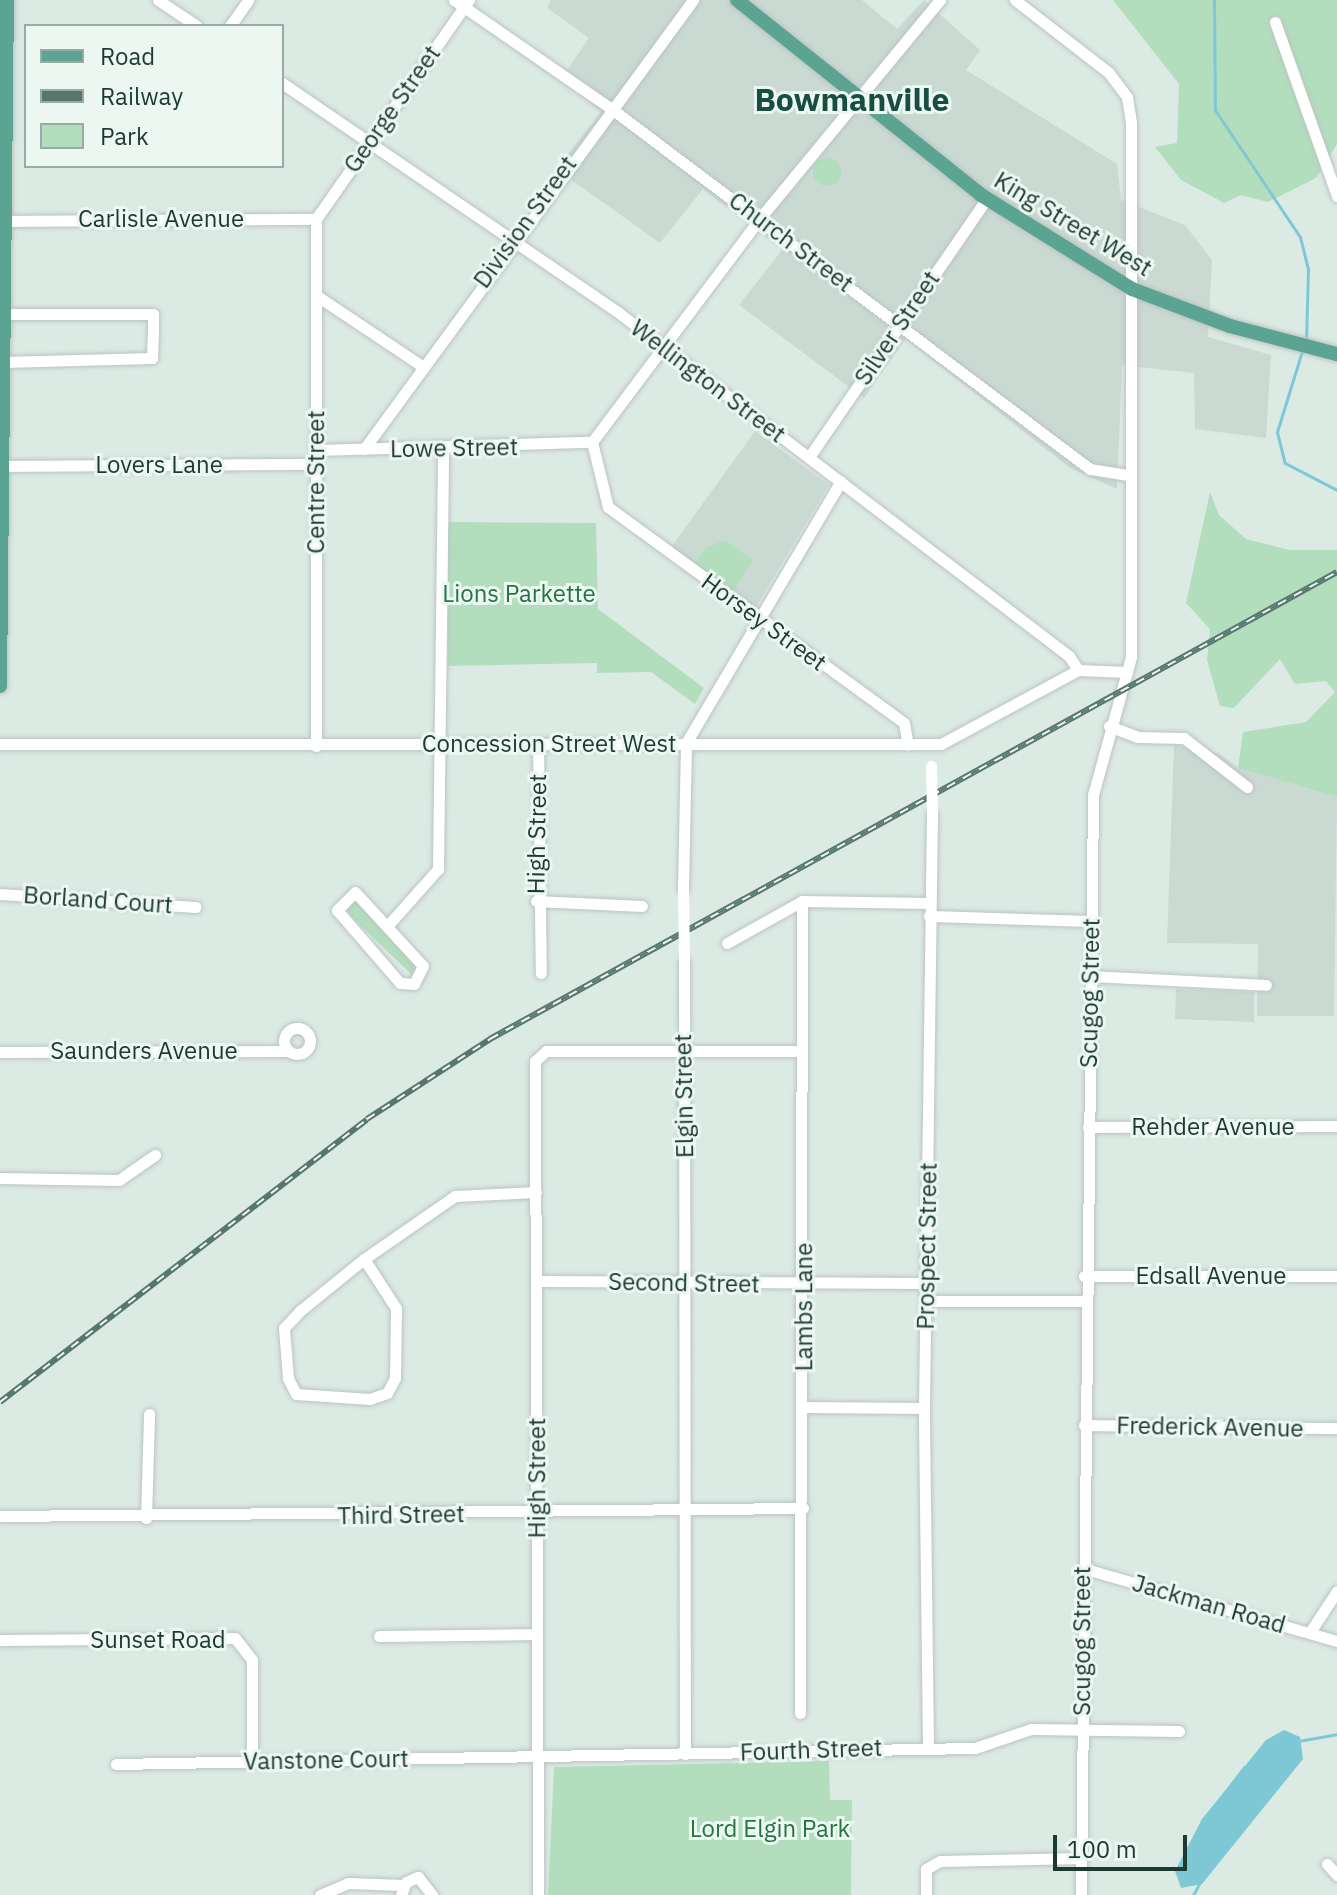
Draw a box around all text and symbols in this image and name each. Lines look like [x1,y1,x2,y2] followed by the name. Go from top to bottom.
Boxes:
[24,24,284,168] legend
[100,40,155,72] text: Road
[338,40,446,178] street label: George Street
[100,80,183,112] text: Railway
[754,80,950,118] district label: Bowmanville
[100,120,149,152] text: Park
[467,150,583,294] street label: Division Street
[989,166,1157,282] street label: King Street West
[723,186,859,298] street label: Church Street
[78,205,244,233] street label: Carlisle Avenue
[848,266,946,390] street label: Silver Street
[625,313,791,449] street label: Wellington Street
[302,410,330,554] street label: Centre Street
[390,432,518,464] street label: Lowe Street
[95,451,223,479] street label: Lovers Lane
[696,567,832,677] street label: Horsey Street
[442,580,596,608] park label: Lions Parkette
[422,730,676,758] street label: Concession Street West
[522,773,552,895] street label: High Street
[22,880,174,920] street label: Borland Court
[1074,918,1106,1068] street label: Scugog Street
[669,1034,699,1158] street label: Elgin Street
[50,1037,238,1065] street label: Saunders Avenue
[1131,1113,1295,1141] street label: Rehder Avenue
[911,1162,943,1330] street label: Prospect Street
[790,1243,818,1371] street label: Lambs Lane
[1136,1262,1286,1290] street label: Edsall Avenue
[608,1267,760,1299] street label: Second Street
[1116,1411,1304,1443] street label: Frederick Avenue
[523,1418,551,1538] street label: High Street
[337,1499,465,1531] street label: Third Street
[1068,1566,1096,1716] street label: Scugog Street
[1129,1568,1289,1640] street label: Jackman Road
[90,1626,226,1654] street label: Sunset Road
[739,1733,883,1767] street label: Fourth Street
[243,1744,409,1776] street label: Vanstone Court
[690,1815,850,1843] park label: Lord Elgin Park
[1057,1819,1191,1869] scale bar
[1067,1833,1137,1865] text: 100 m

